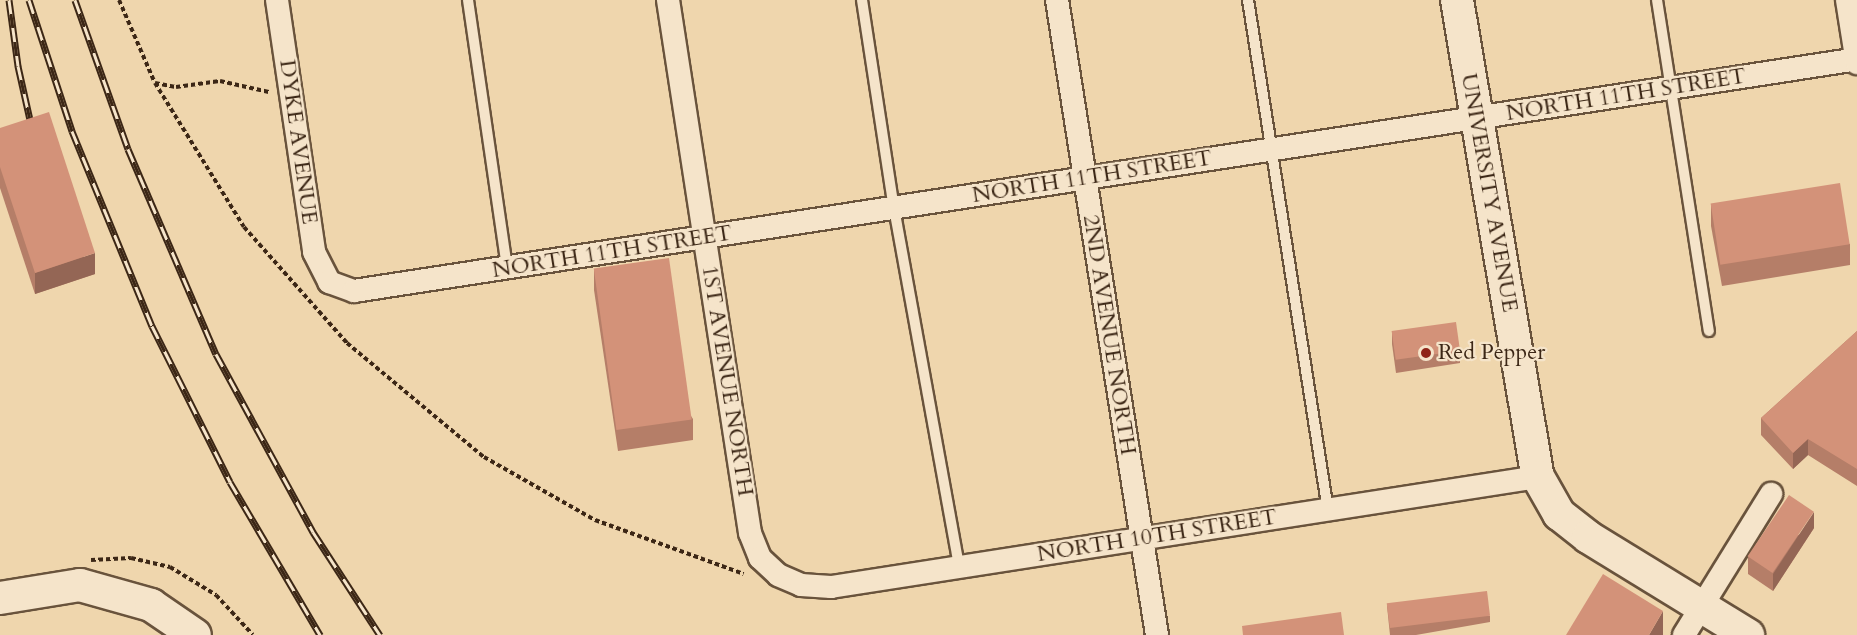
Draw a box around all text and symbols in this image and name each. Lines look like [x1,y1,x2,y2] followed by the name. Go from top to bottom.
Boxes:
[273,58,323,226] street label: DYKE AVENUE
[1504,63,1748,127] street label: NORTH 11TH STREET
[1455,72,1523,314] street label: UNIVERSITY AVENUE
[970,145,1214,209] street label: NORTH 11TH STREET
[1077,213,1141,457] street label: 2ND AVENUE NORTH
[490,220,734,284] street label: NORTH 11TH STREET
[696,264,758,498] street label: 1ST AVENUE NORTH
[1438,340,1545,366] place label: Red Pepper
[1419,346,1433,360] marker: Red Pepper
[1035,504,1279,568] street label: NORTH 10TH STREET

